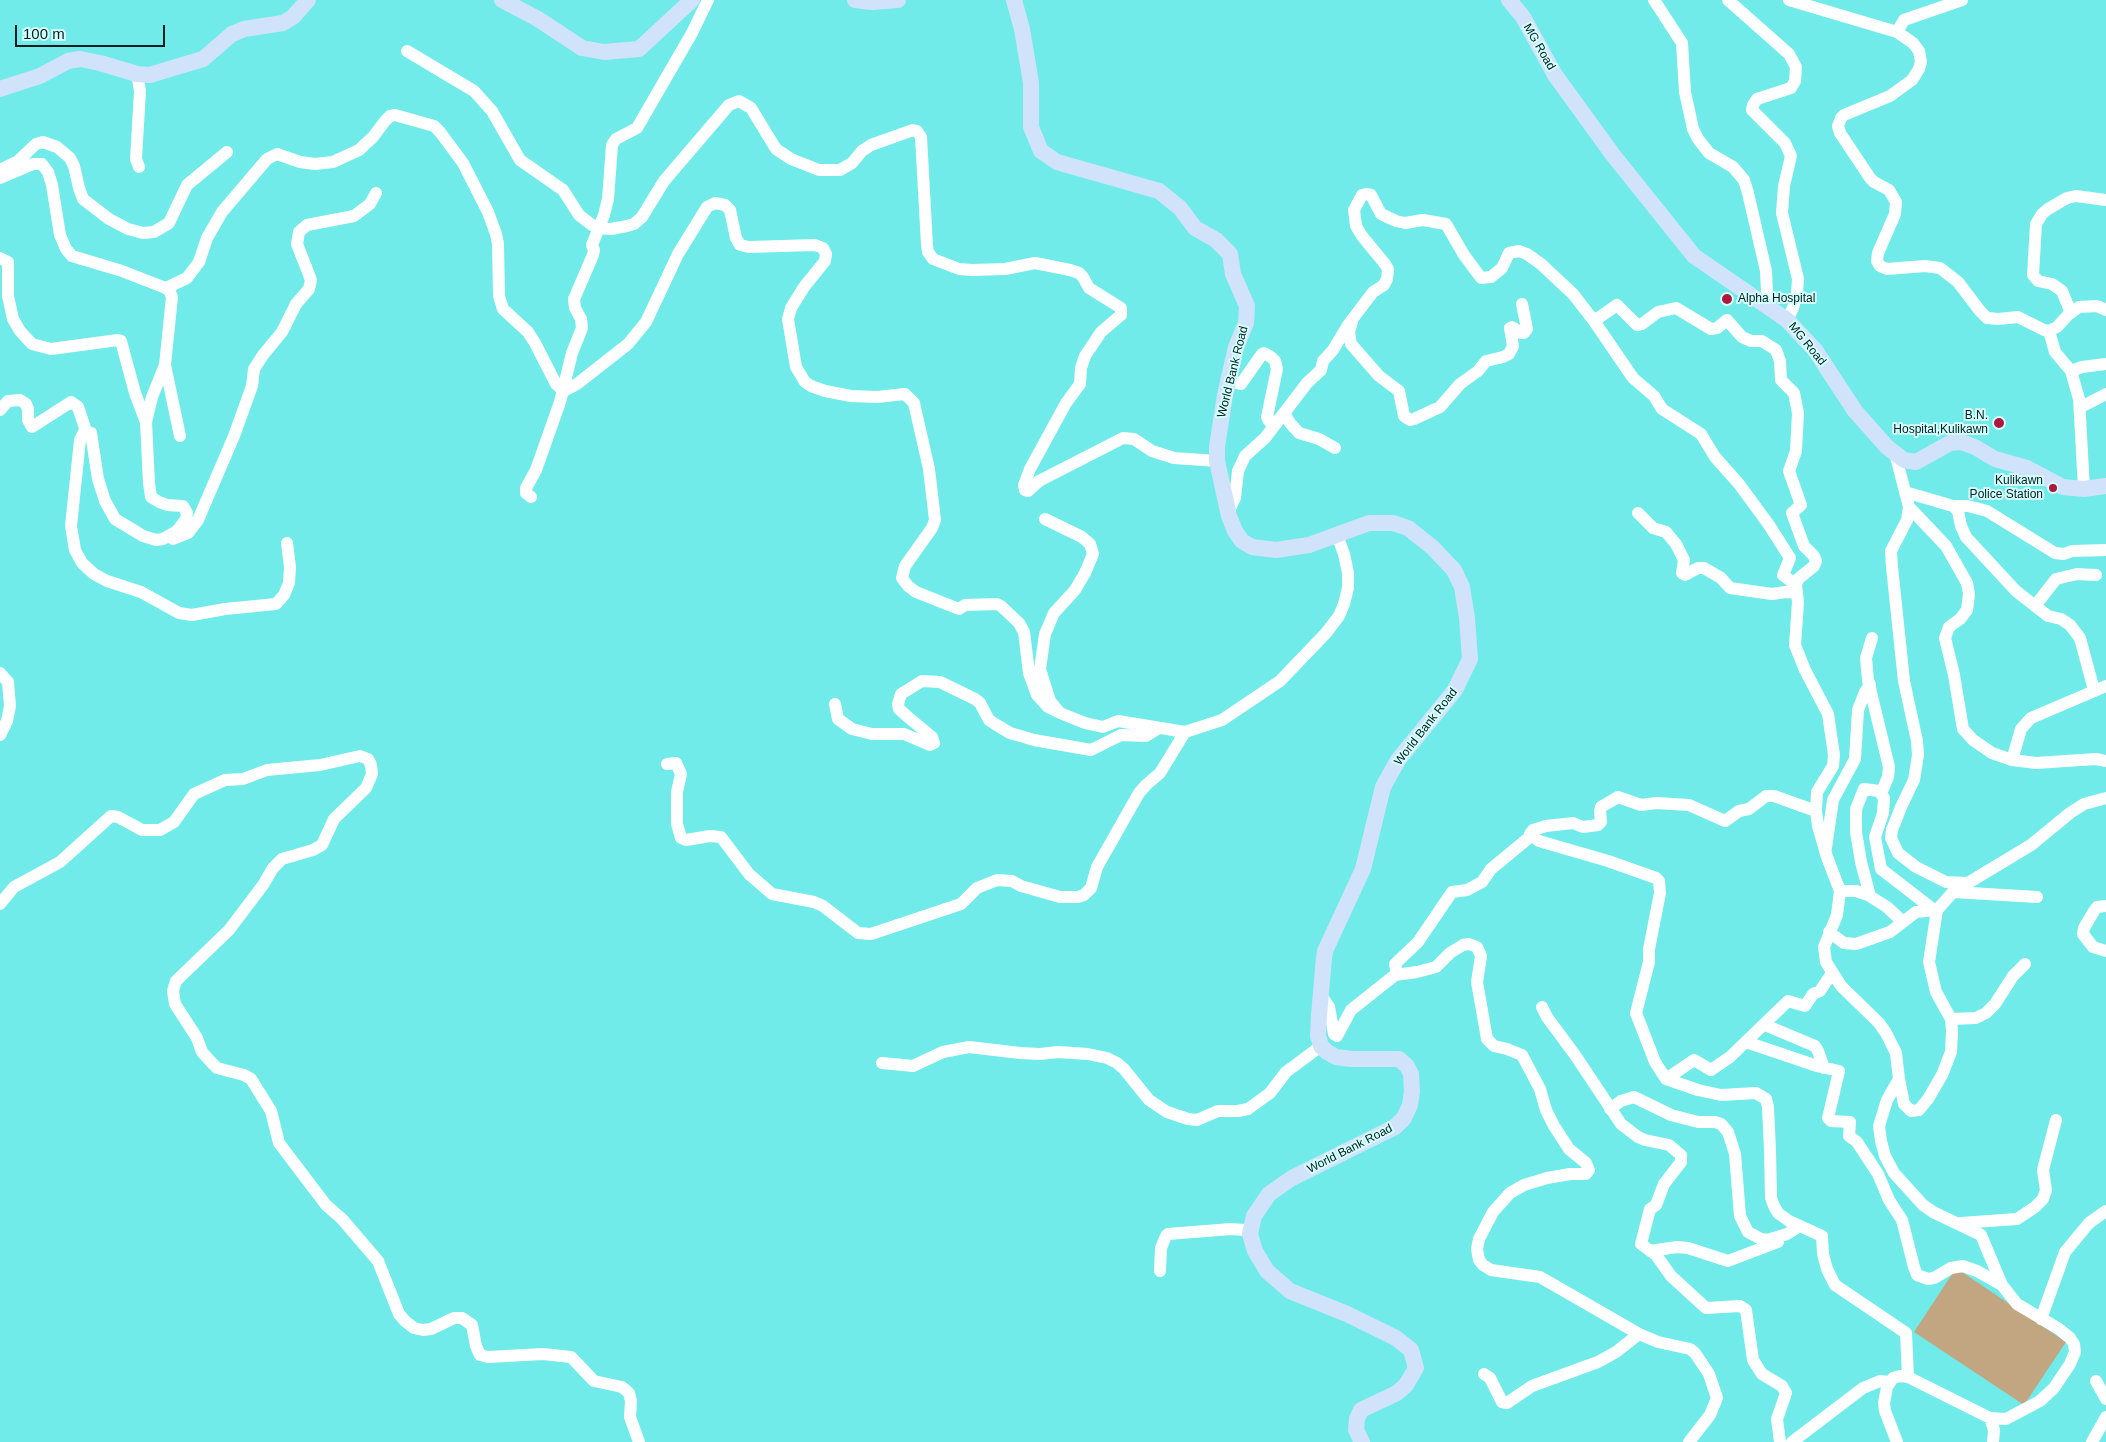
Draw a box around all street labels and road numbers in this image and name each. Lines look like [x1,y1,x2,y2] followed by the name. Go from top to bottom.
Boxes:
[1520,21,1558,73] street label: MG Road
[1785,320,1829,368] street label: MG Road
[1215,325,1251,419] street label: World Bank Road
[1391,686,1461,768] street label: World Bank Road
[1305,1121,1395,1177] street label: World Bank Road

